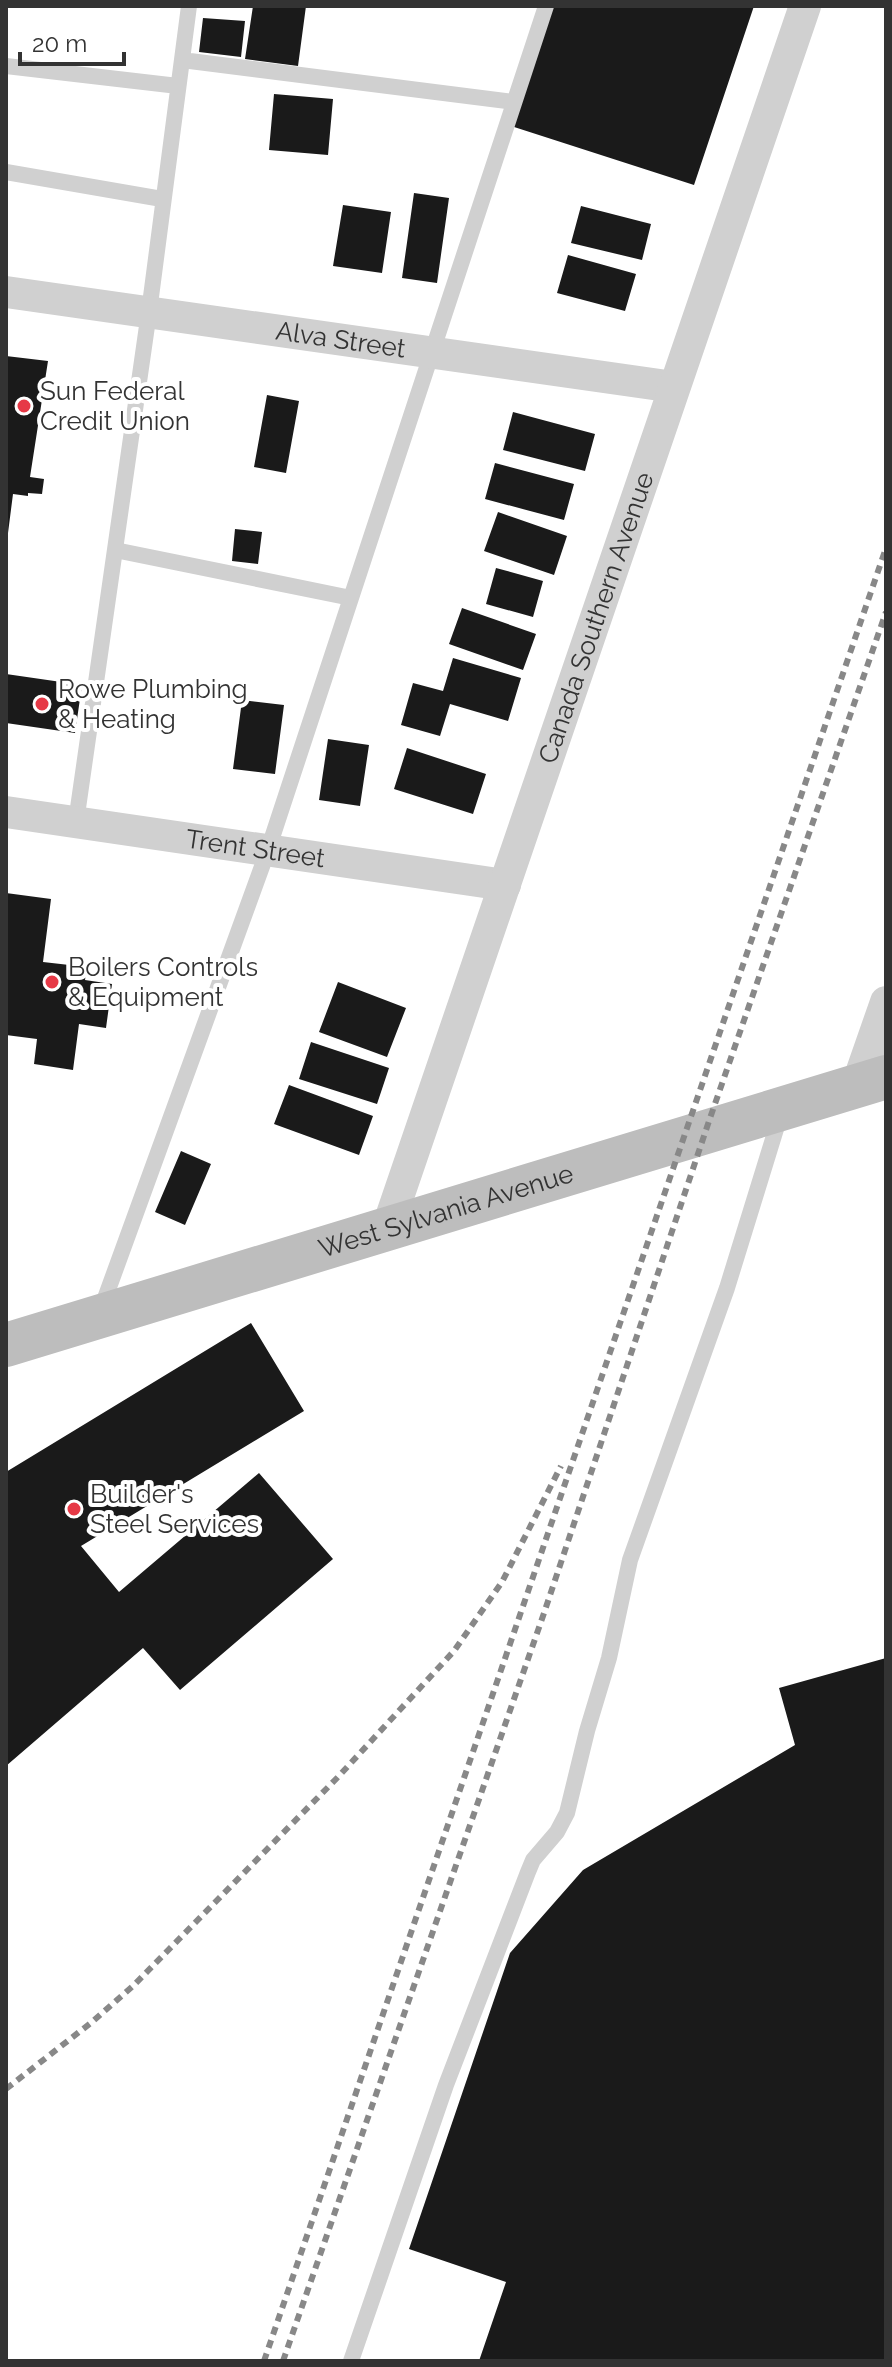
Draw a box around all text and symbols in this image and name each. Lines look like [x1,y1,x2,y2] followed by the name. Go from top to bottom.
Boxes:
[20,16,124,66] scale bar
[32,29,87,58] text: 20 m
[274,316,408,364] street label: Alva Street
[40,376,190,436] place label: Sun Federal Credit Union
[15,397,33,415] marker: Sun Federal Credit Union
[532,468,660,767] street label: Canada Southern Avenue
[58,674,248,734] place label: Rowe Plumbing & Heating
[33,695,51,713] marker: Rowe Plumbing & Heating
[184,823,327,873] street label: Trent Street
[68,952,258,1012] place label: Boilers Controls & Equipment
[43,973,61,991] marker: Boilers Controls & Equipment
[315,1158,577,1264] street label: West Sylvania Avenue
[90,1479,259,1539] place label: Builder's Steel Services
[65,1500,83,1518] marker: Builder's Steel Services

